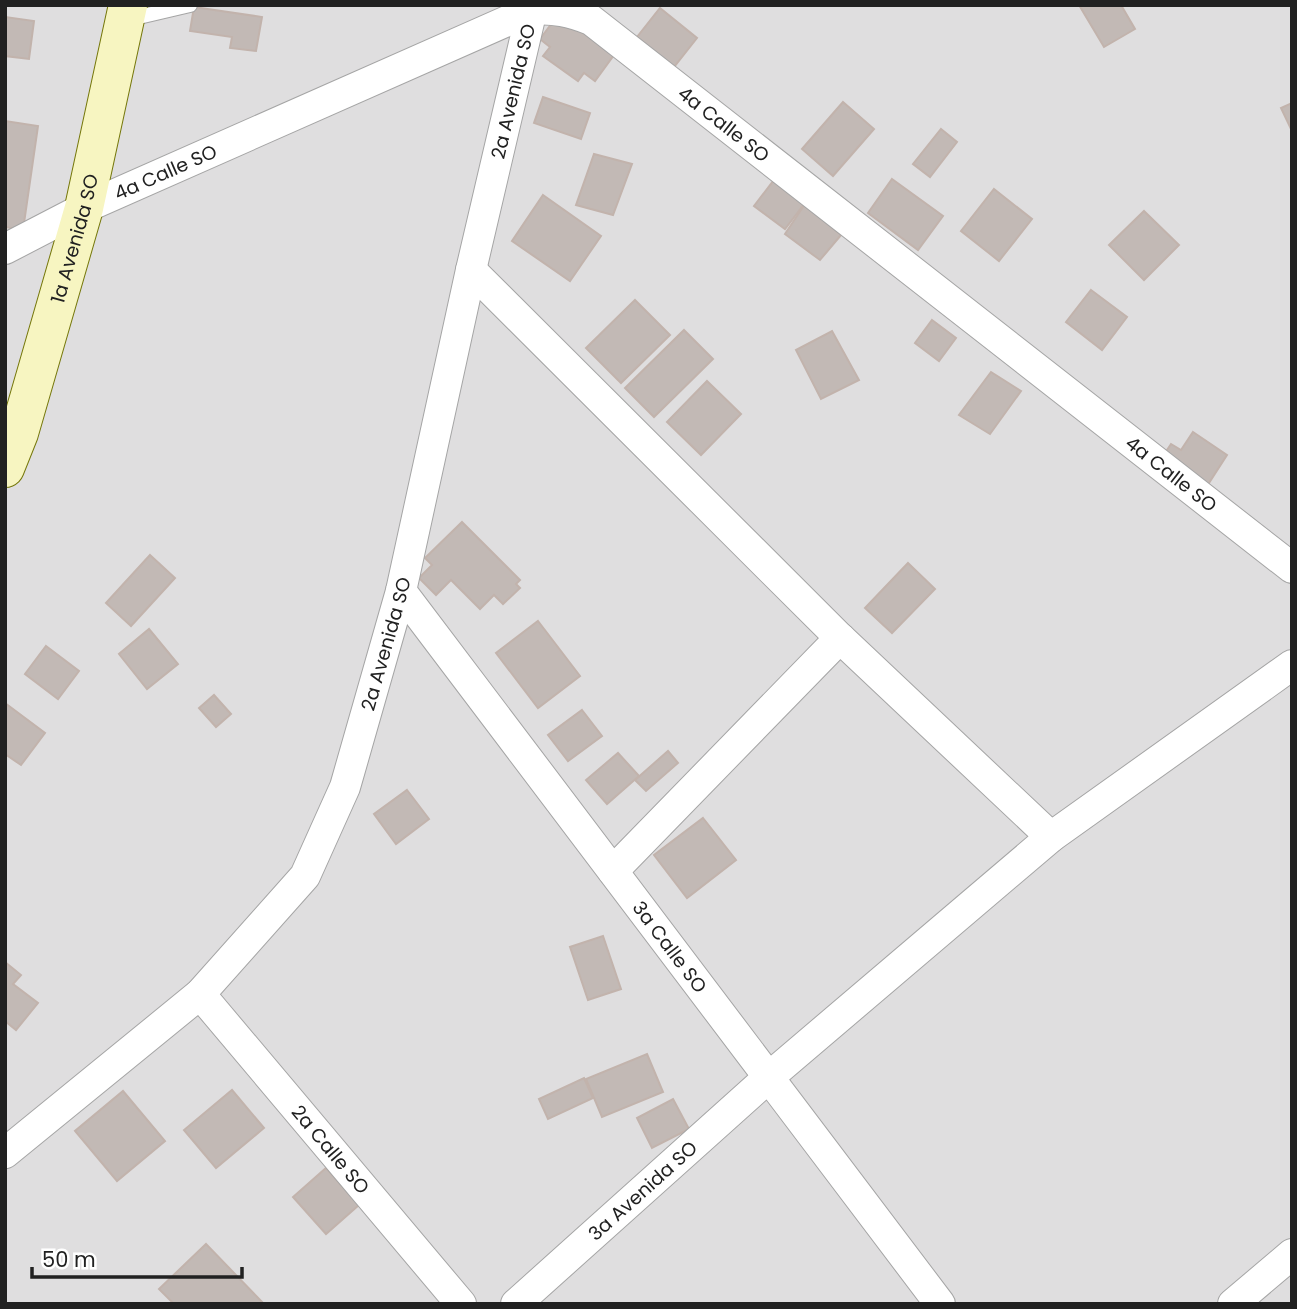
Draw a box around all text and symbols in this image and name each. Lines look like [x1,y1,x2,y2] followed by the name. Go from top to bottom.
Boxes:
[484,21,542,162] street label: 2a Avenida SO
[672,80,775,169] street label: 4a Calle SO
[110,138,221,207] street label: 4a Calle SO
[44,171,105,306] street label: 1a Avenida SO
[1120,430,1223,519] street label: 4a Calle SO
[354,575,418,714] street label: 2a Avenida SO
[626,895,713,999] street label: 3a Calle SO
[285,1099,376,1200] street label: 2a Calle SO
[582,1135,703,1247] street label: 3a Avenida SO
[32,1236,242,1280] scale bar
[42,1245,96,1274] text: 50 m

